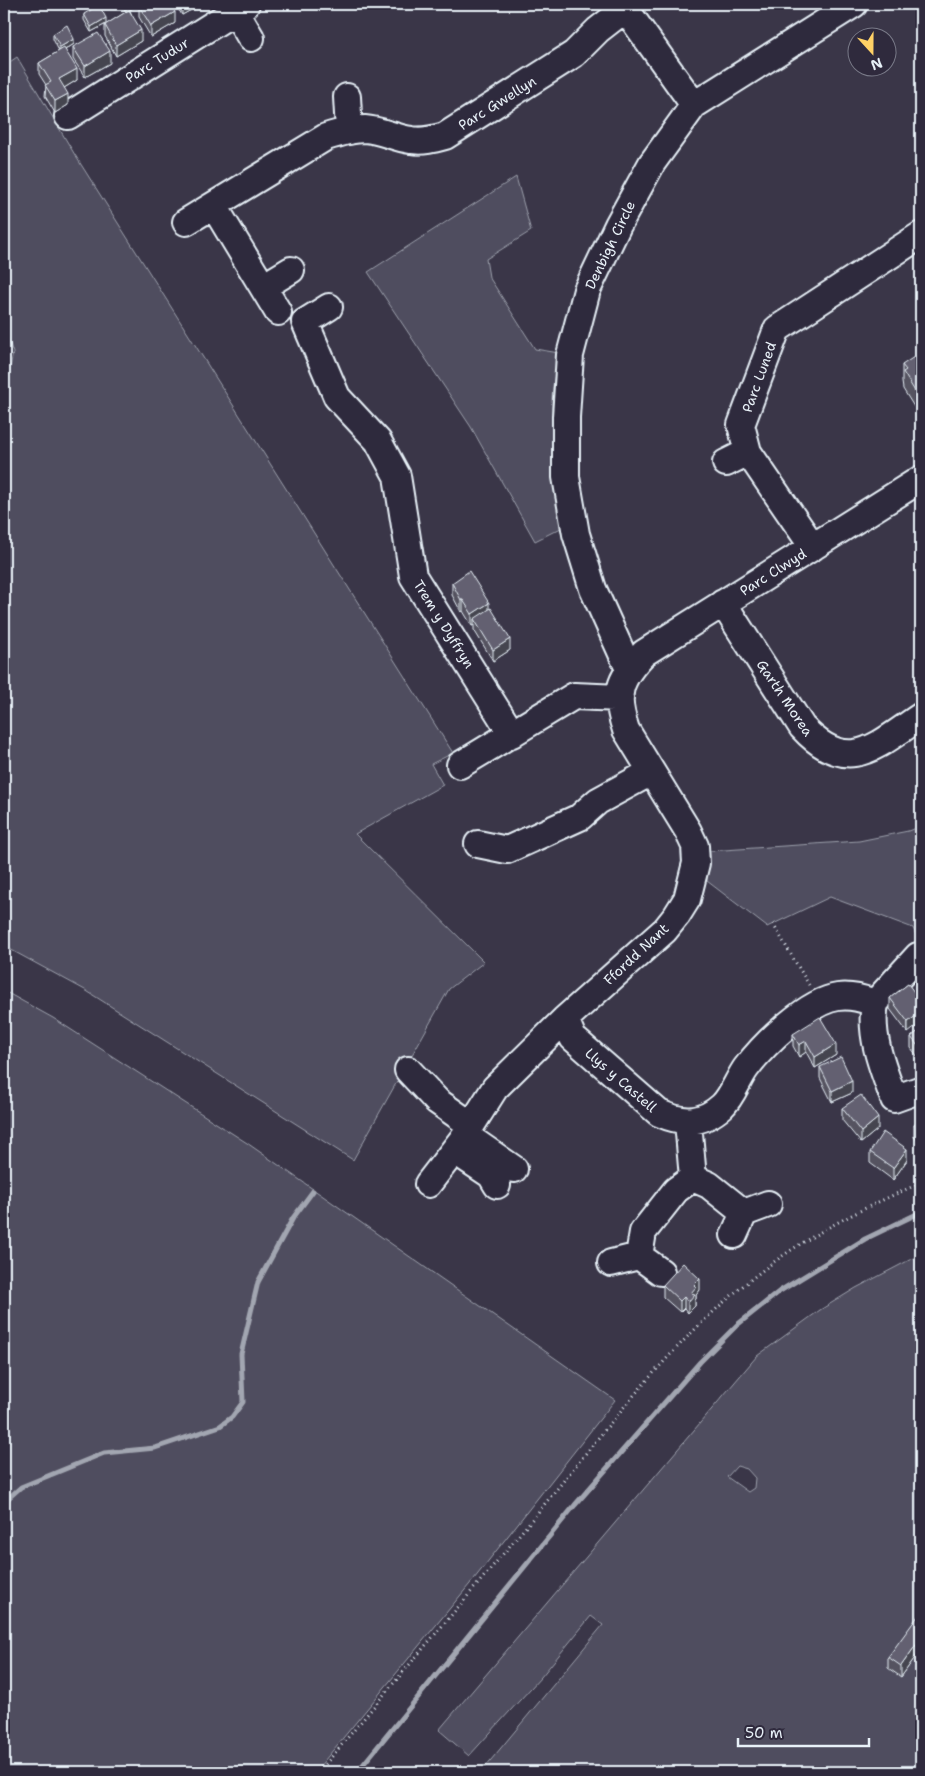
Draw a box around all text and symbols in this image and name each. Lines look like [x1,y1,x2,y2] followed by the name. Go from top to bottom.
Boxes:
[848,28,898,78] north arrow
[122,33,193,87] street label: Parc Tudur
[868,54,885,75] text: N
[455,72,540,134] street label: Parc Gwellyn
[581,198,639,292] street label: Denbigh Circle
[738,339,780,415] street label: Parc Luned
[736,544,810,600] street label: Parc Clwyd
[410,576,479,672] street label: Trem y Dyffryn
[753,656,817,740] street label: Garth Morea
[600,919,672,989] street label: Ffordd Nant
[581,1044,661,1117] street label: Llys y Castell
[738,1716,869,1748] scale bar
[745,1723,783,1743] text: 50 m

